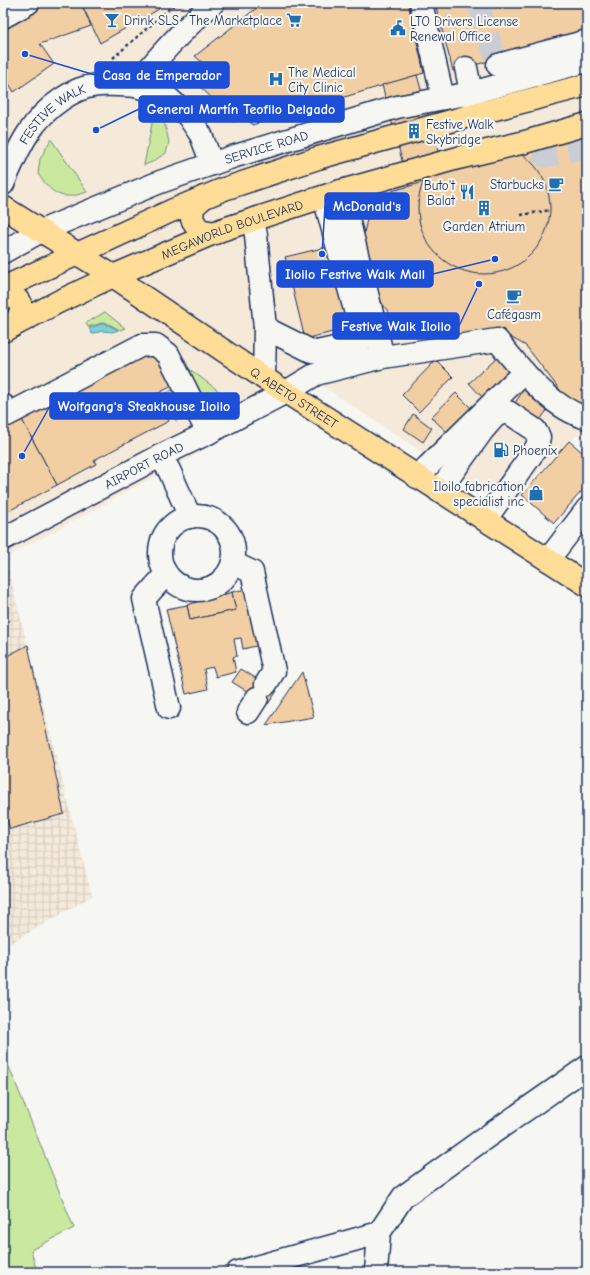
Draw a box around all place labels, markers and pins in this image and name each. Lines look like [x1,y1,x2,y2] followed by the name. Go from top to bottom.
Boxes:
[103,11,121,29] bar icon: Drink SLS
[285,11,303,29] supermarket icon: The Marketplace
[124,13,179,28] place label: Drink SLS
[189,13,282,28] place label: The Marketplace
[410,14,519,44] place label: LTO Drivers License Renewal Office
[389,19,407,37] public building icon: LTO Drivers License Renewal Office
[95,62,229,88] callout: Casa de Emperador
[288,65,356,95] place label: The Medical City Clinic
[267,70,285,88] hospital icon: The Medical City Clinic
[139,96,344,122] callout: General Martín Teofilo Delgado
[426,117,494,147] place label: Festive Walk Skybridge
[405,122,423,140] building icon: Festive Walk Skybridge
[547,175,565,193] cafe icon: Starbucks
[490,177,544,192] place label: Starbucks
[424,178,456,208] place label: Buto't Balat
[458,183,476,201] restaurant icon: Buto't Balat
[325,193,409,219] callout: McDonald's
[475,199,493,217] building icon: Garden Atrium
[443,219,525,234] place label: Garden Atrium
[277,261,433,287] callout: Iloilo Festive Walk Mall
[505,287,523,305] cafe icon: Cafégasm
[487,307,541,322] place label: Cafégasm
[333,313,459,339] callout: Festive Walk Iloilo
[50,393,239,419] callout: Wolfgang's Steakhouse Iloilo
[492,441,510,459] fuel station icon: Phoenix
[513,443,558,458] place label: Phoenix
[433,479,524,509] place label: Iloilo fabrication specialist inc
[527,484,545,502] shop icon: Iloilo fabrication specialist inc

